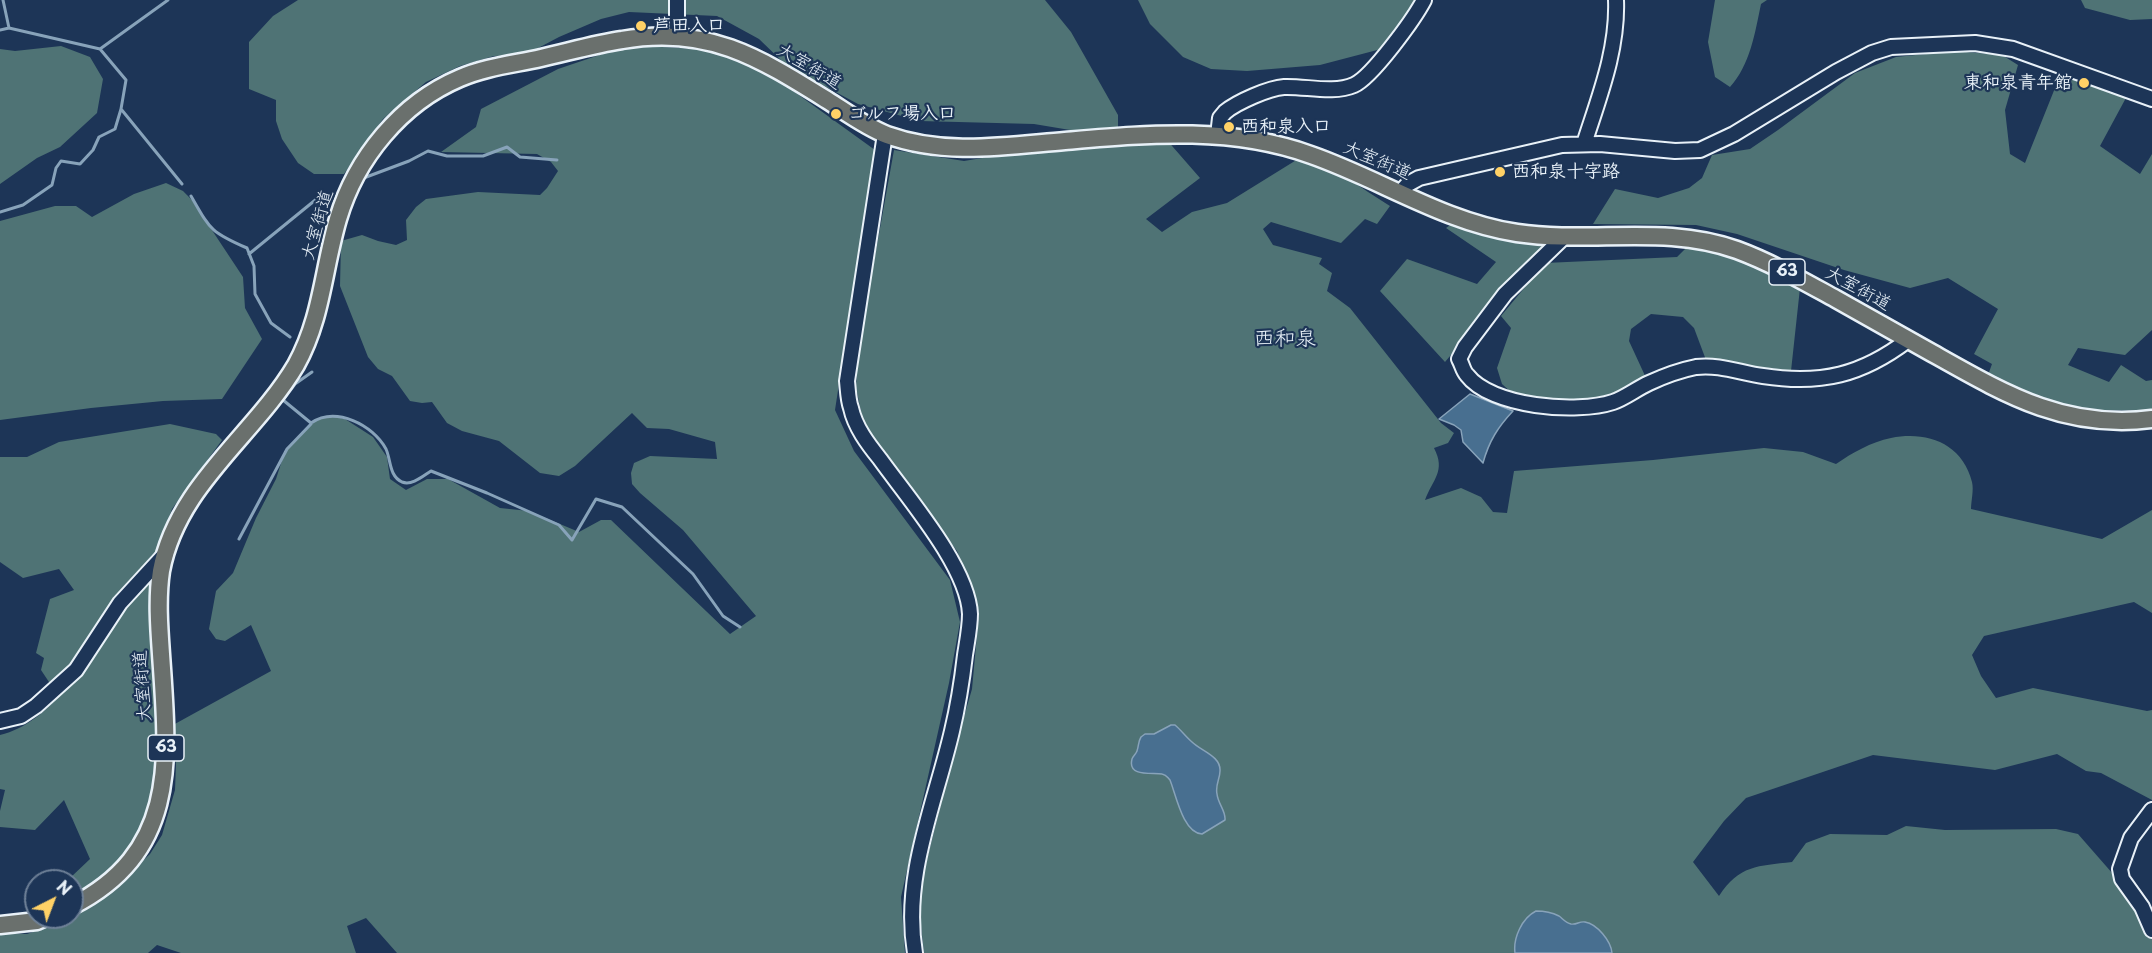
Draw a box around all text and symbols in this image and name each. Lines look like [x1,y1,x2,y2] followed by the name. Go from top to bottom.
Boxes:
[653,15,725,37] place label: 芦田入口
[634,19,648,33] marker: 芦田入口
[773,39,845,95] street label: 大室街道
[1964,72,2072,94] place label: 東和泉青年館
[2077,76,2091,90] marker: 東和泉青年館
[848,103,956,125] place label: ゴルフ場入口
[829,107,843,121] marker: ゴルフ場入口
[1241,116,1331,138] place label: 西和泉入口
[1222,120,1236,134] marker: 西和泉入口
[1340,137,1414,185] street label: 大室街道
[1512,161,1620,183] place label: 西和泉十字路
[1493,165,1507,179] marker: 西和泉十字路
[298,187,338,263] street label: 大室街道
[1769,259,1805,285] road number: 63
[1821,262,1895,316] street label: 大室街道
[1254,326,1316,352] district label: 西和泉
[130,649,156,723] street label: 大室街道
[148,735,184,761] road number: 63
[24,869,84,929] north arrow
[52,874,77,900] text: N

